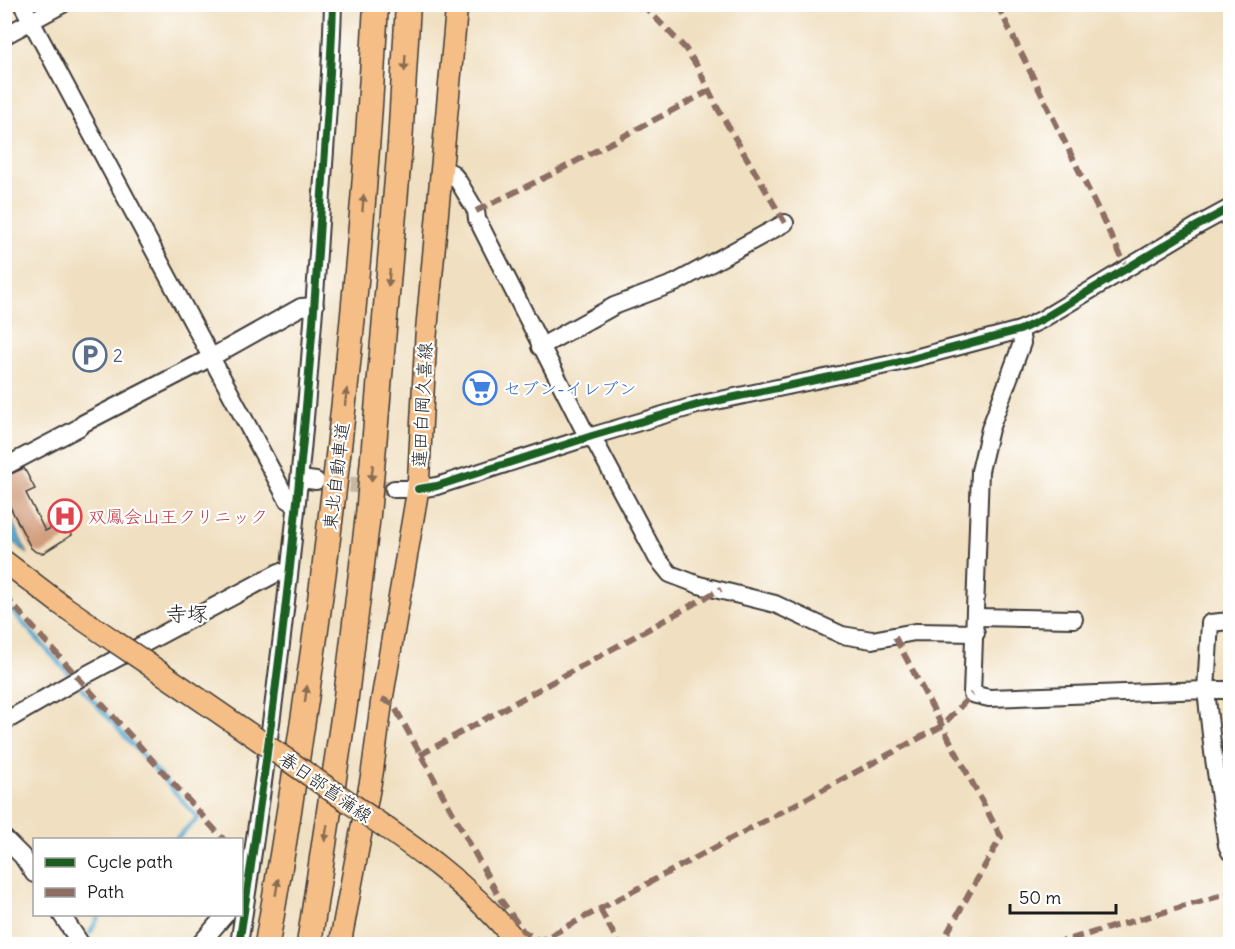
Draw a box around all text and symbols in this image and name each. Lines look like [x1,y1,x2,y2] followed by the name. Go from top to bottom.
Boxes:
[400,53,409,72] one-way arrow
[359,193,368,212] one-way arrow
[384,269,394,288] one-way arrow
[72,337,108,373] parking icon: 2
[407,341,437,469] street label: 蓮田白岡久喜線
[113,344,123,367] place label: 2
[462,370,498,406] supermarket icon: セブン-イレブン
[503,377,637,400] place label: セブン-イレブン
[341,387,351,406] one-way arrow
[318,421,354,531] street label: 東北自動車道
[367,463,377,482] one-way arrow
[47,498,83,534] hospital icon: 双鳳会山王クリニック
[88,505,268,528] place label: 双鳳会山王クリニック
[166,600,208,627] district label: 寺塚
[302,685,311,704] one-way arrow
[275,747,377,827] street label: 春日部菖蒲線
[322,823,331,842] one-way arrow
[33,838,243,916] legend
[87,850,173,873] text: Cycle path
[272,877,281,896] one-way arrow
[1010,877,1116,915] scale bar
[87,880,124,903] text: Path
[1019,886,1061,909] text: 50 m

